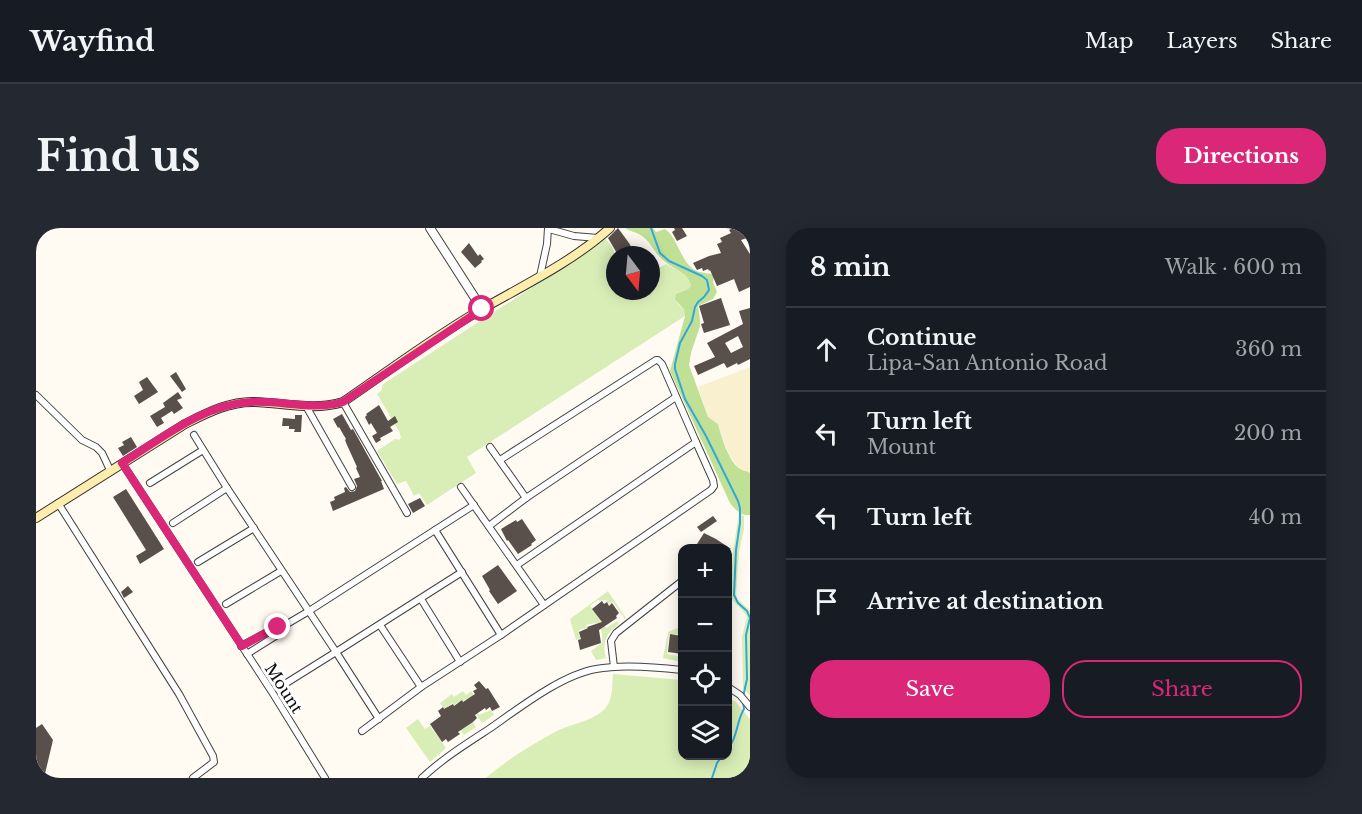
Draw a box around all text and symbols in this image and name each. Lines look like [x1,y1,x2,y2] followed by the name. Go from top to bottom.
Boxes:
[30,24,155,59] text: Wayfind
[1085,28,1134,54] text: Map
[1167,28,1238,54] text: Layers
[1271,28,1332,54] text: Share
[1156,128,1326,184] button: Directions
[36,130,200,182] text: Find us
[606,246,660,300] north arrow
[810,251,890,283] text: 8 min
[1165,255,1302,279] text: Walk · 600 m
[468,295,494,321] route start
[867,324,976,351] text: Continue
[810,333,843,366] icon: ahead
[1235,337,1302,361] text: 360 m
[867,351,1107,375] text: Lipa-San Antonio Road
[867,408,972,435] text: Turn left
[810,417,843,450] icon: left
[1234,421,1302,445] text: 200 m
[867,435,936,459] text: Mount
[810,501,843,534] icon: left
[867,504,972,531] text: Turn left
[1249,505,1302,529] text: 40 m
[678,544,732,760] map controls
[678,544,732,598] button: +
[810,585,843,618] icon: arrive
[867,588,1104,615] text: Arrive at destination
[678,598,732,652] button: −
[264,613,290,639] route end
[678,652,732,706] button: locate
[261,659,307,717] street label: Mount
[810,660,1050,718] button: Save
[1062,660,1302,718] button: Share
[678,706,732,760] button: layers

